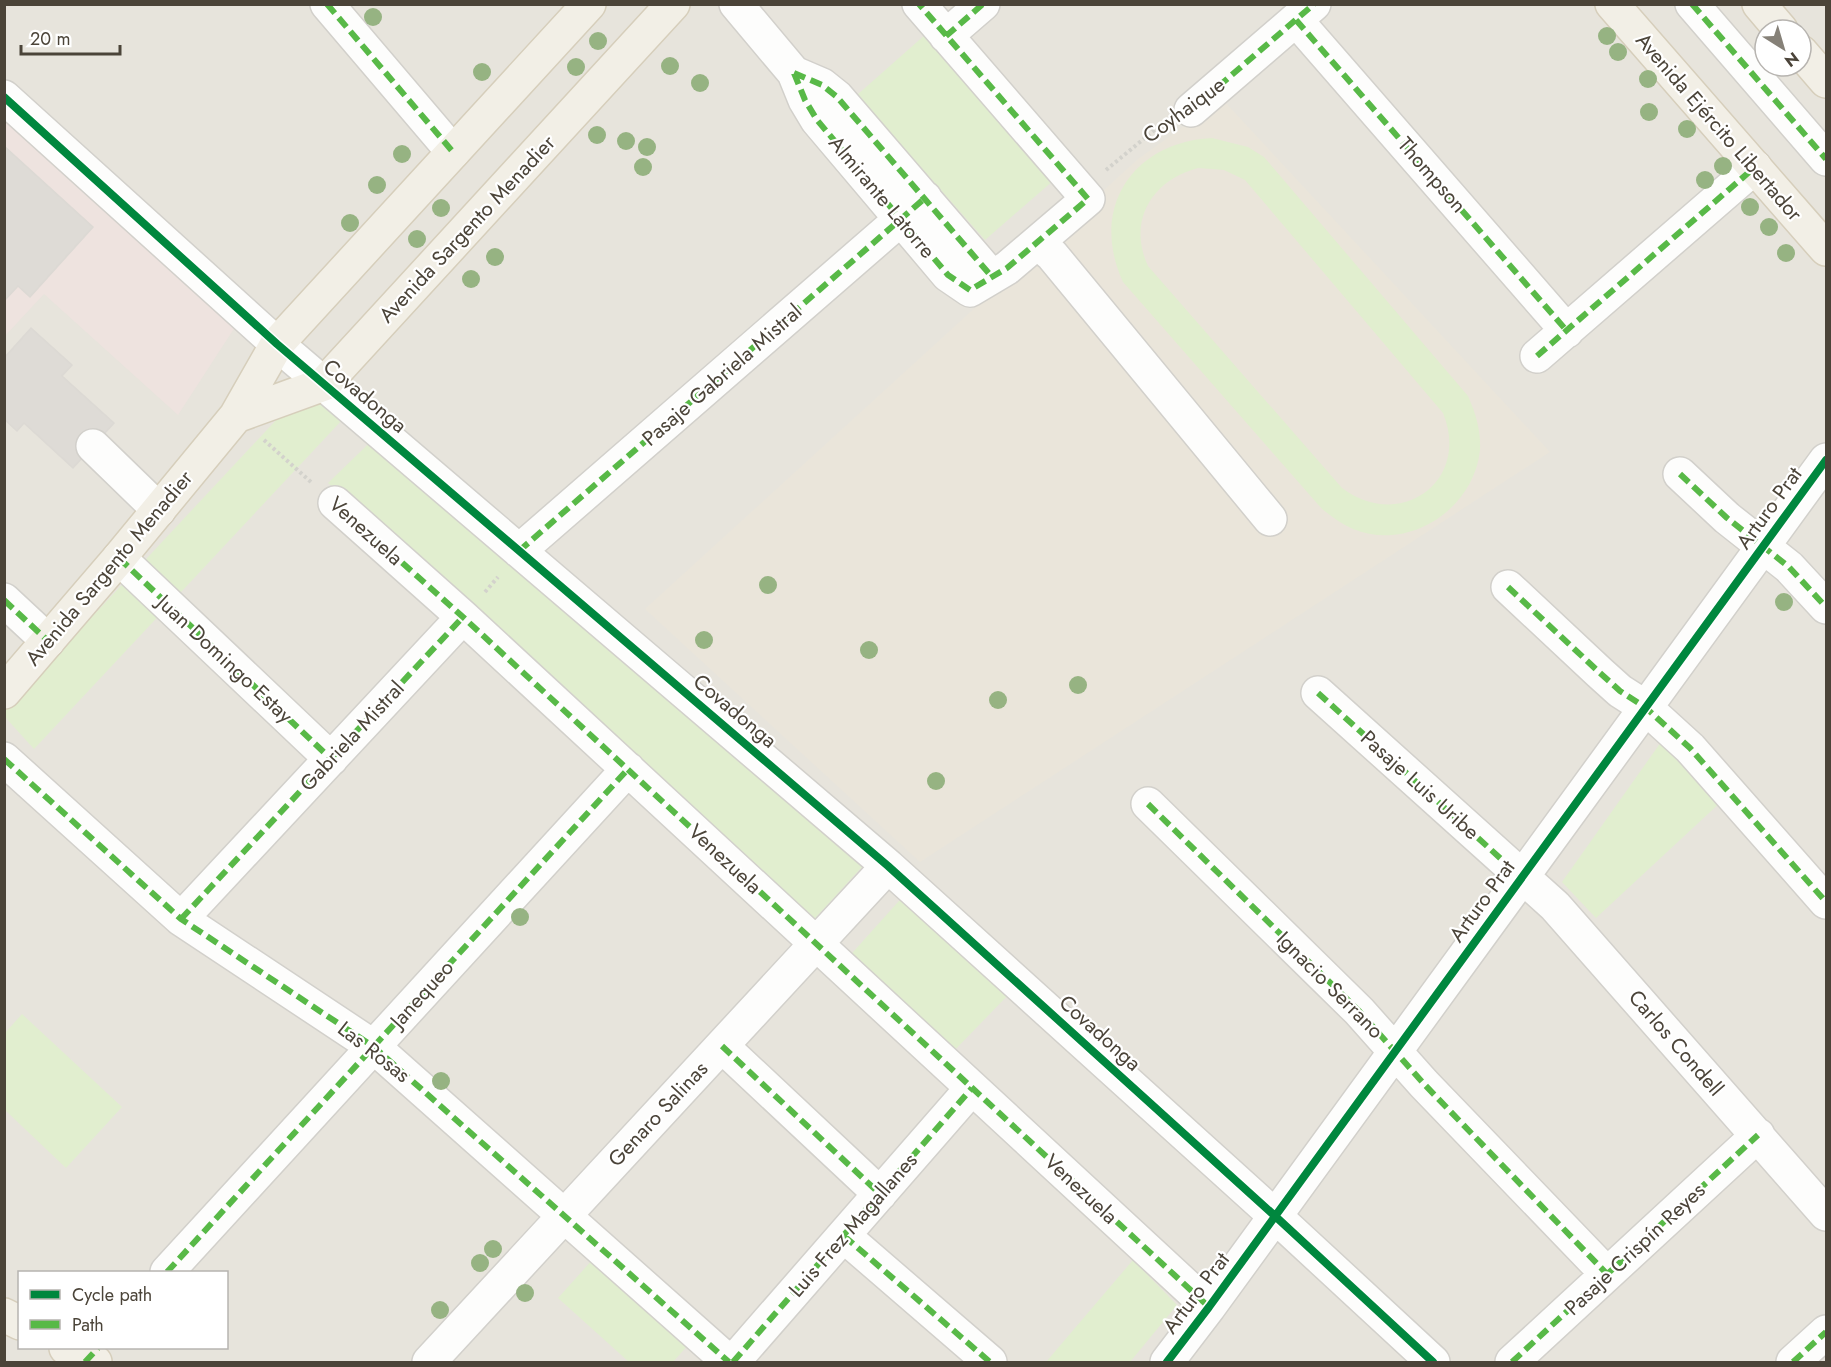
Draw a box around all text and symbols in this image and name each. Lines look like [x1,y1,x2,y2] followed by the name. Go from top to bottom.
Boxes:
[21,18,120,56] scale bar
[1753,18,1813,78] north arrow
[30,26,70,52] text: 20 m
[1629,26,1810,228] street label: Avenida Ejército Libertador
[1780,47,1804,73] text: N
[1137,70,1231,150] street label: Coyhaique
[372,128,563,330] street label: Avenida Sargento Menadier
[822,129,942,265] street label: Almirante Latorre
[1391,131,1473,219] street label: Thompson
[636,297,808,453] street label: Pasaje Gabriela Mistral
[317,352,413,440] street label: Covadonga
[1729,461,1809,555] street label: Arturo Prat
[18,463,200,672] street label: Avenida Sargento Menadier
[322,489,410,573] street label: Venezuela
[148,586,300,731] street label: Juan Domingo Estay
[687,667,783,755] street label: Covadonga
[293,674,411,798] street label: Gabriela Mistral
[1354,723,1486,847] street label: Pasaje Luis Uribe
[682,817,768,901] street label: Venezuela
[1442,854,1522,948] street label: Arturo Prat
[1270,925,1390,1045] street label: Ignacio Serrano
[381,953,461,1037] street label: Janequeo
[1621,983,1731,1103] street label: Carlos Condell
[1052,988,1148,1078] street label: Covadonga
[331,1014,417,1090] street label: Las Rosas
[601,1055,715,1173] street label: Genaro Salinas
[782,1146,924,1304] street label: Luis Frez Magallanes
[1038,1147,1124,1231] street label: Venezuela
[1558,1176,1712,1322] street label: Pasaje Crispín Reyes
[1155,1246,1237,1340] street label: Arturo Prat
[18,1271,228,1349] legend
[72,1282,152,1308] text: Cycle path
[72,1312,104,1338] text: Path

